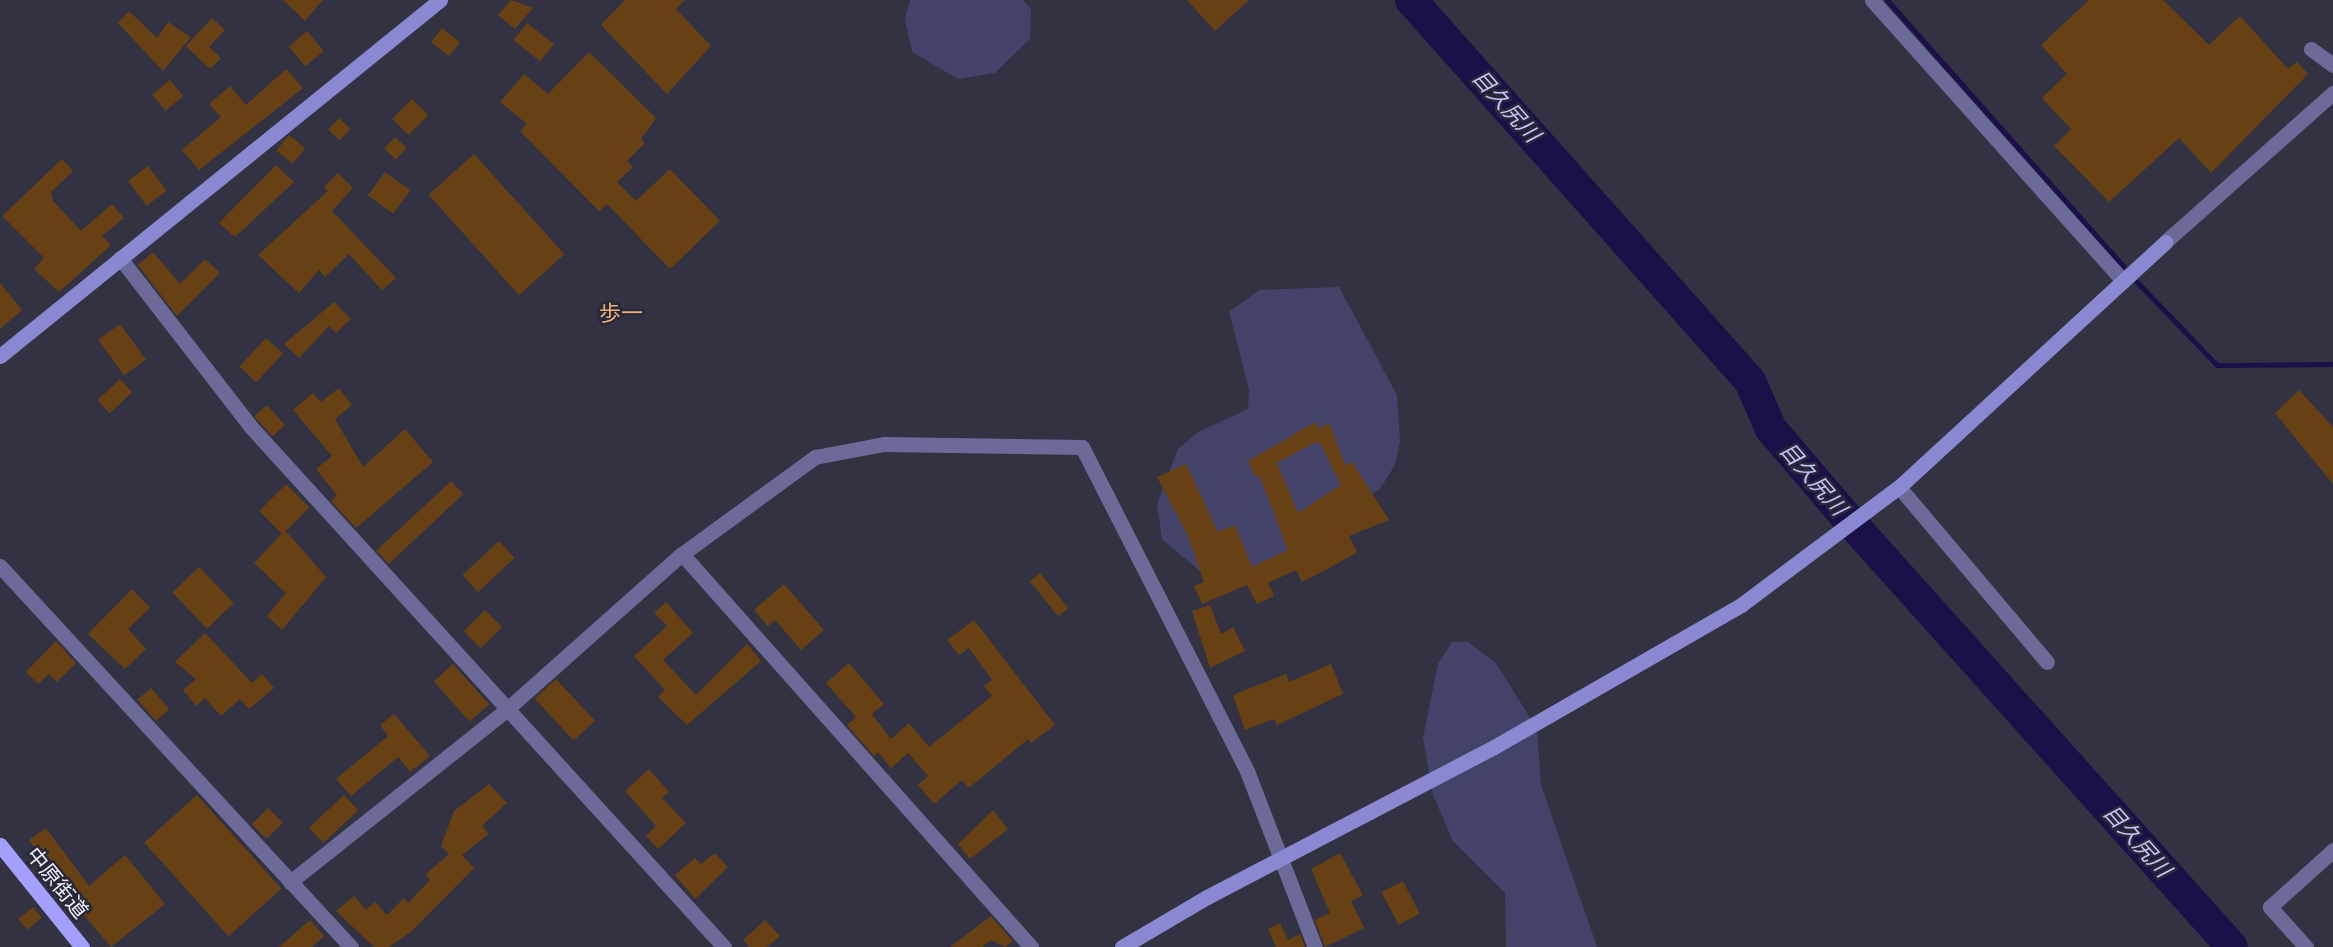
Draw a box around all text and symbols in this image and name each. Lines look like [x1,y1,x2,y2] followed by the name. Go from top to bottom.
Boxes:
[1467,64,1545,148] water label: 目久尻川
[599,301,643,327] district label: 歩一
[1774,437,1852,521] water label: 目久尻川
[2098,799,2176,883] water label: 目久尻川
[21,842,93,924] street label: 中原街道

